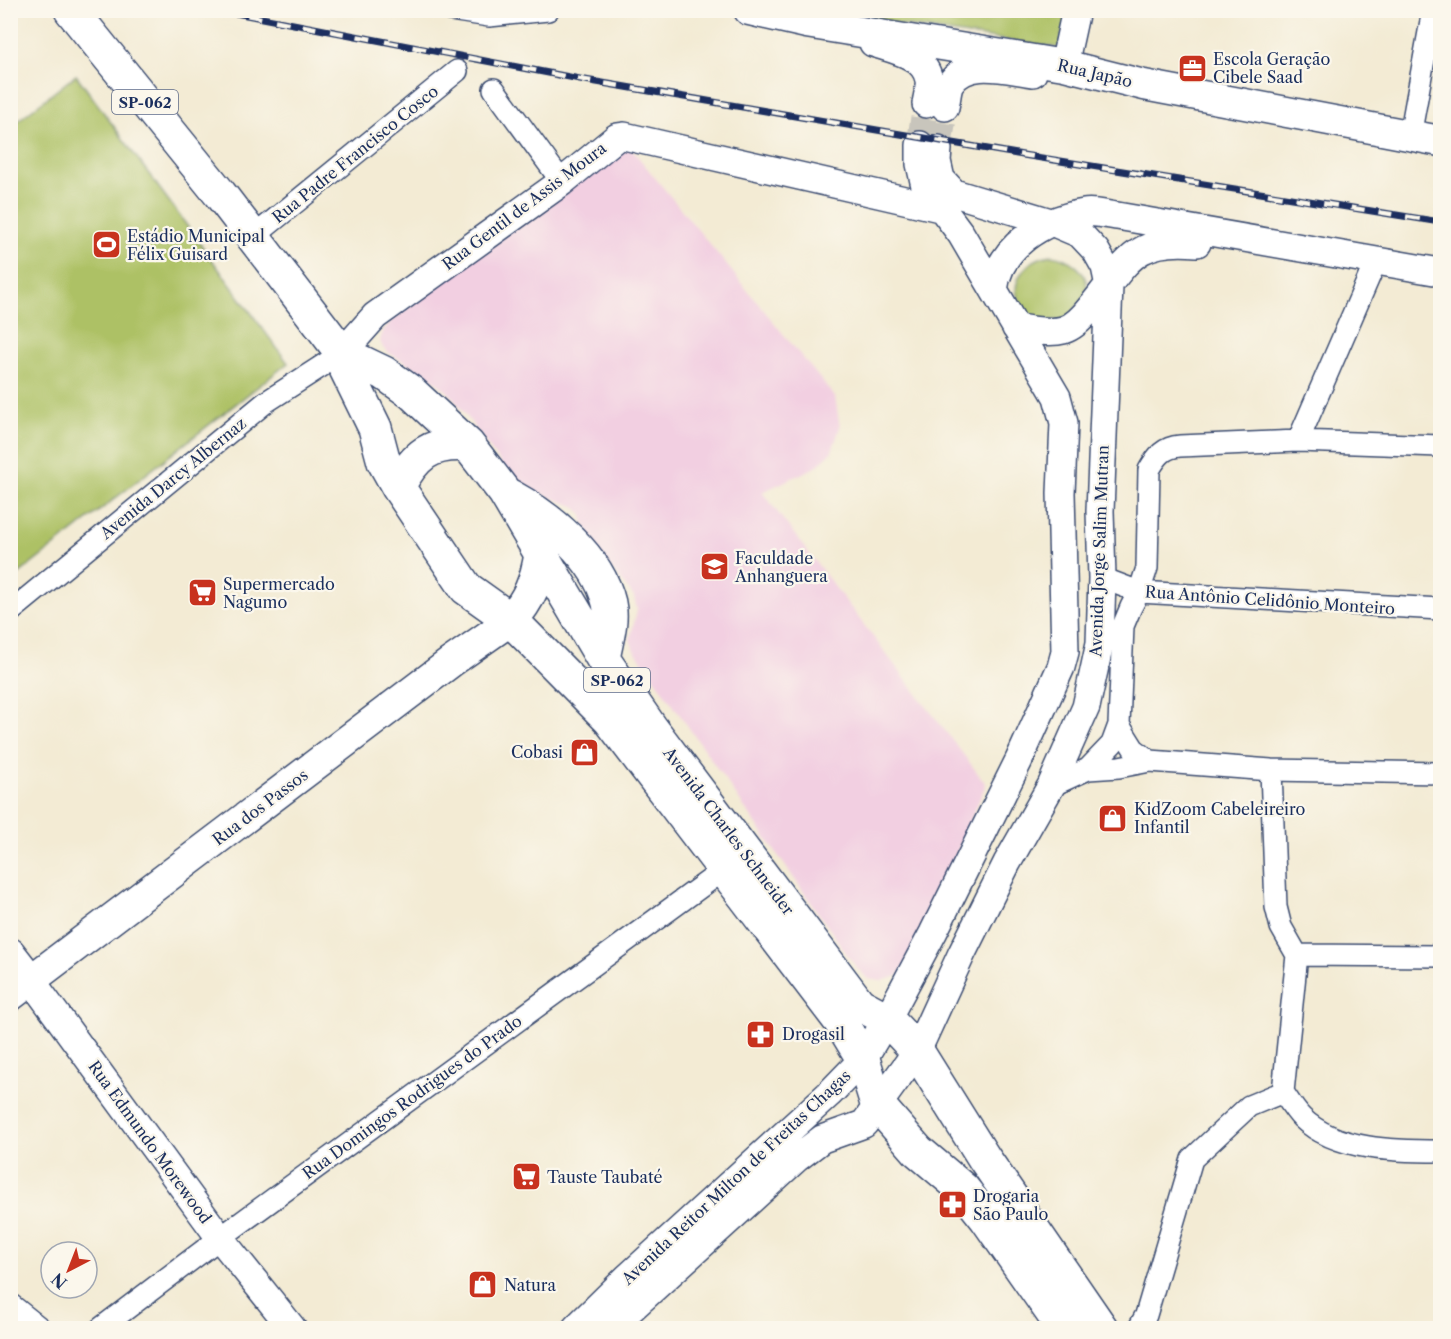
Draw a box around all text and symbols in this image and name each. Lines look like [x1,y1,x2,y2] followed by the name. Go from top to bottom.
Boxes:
[1213,49,1330,87] place label: Escola Geração Cibele Saad
[1176,52,1208,84] office icon: Escola Geração Cibele Saad
[1056,55,1134,91] street label: Rua Japão
[268,81,442,227] street label: Rua Padre Francisco Cosco
[112,90,178,114] road number: SP-062
[438,137,610,274] street label: Rua Gentil de Assis Moura
[127,226,265,264] place label: Estádio Municipal Félix Guisard
[90,229,122,261] sports icon: Estádio Municipal Félix Guisard
[95,413,250,544] street label: Avenida Darcy Albernaz
[1085,445,1113,658] street label: Avenida Jorge Salim Mutran
[734,548,828,586] place label: Faculdade Anhanguera
[698,551,730,583] school or university icon: Faculdade Anhanguera
[223,574,335,612] place label: Supermercado Nagumo
[186,577,218,609] supermarket icon: Supermercado Nagumo
[1144,581,1396,619] street label: Rua Antônio Celidônio Monteiro
[584,668,650,692] road number: SP-062
[568,736,600,768] shop icon: Cobasi
[511,742,563,762] place label: Cobasi
[659,742,799,919] street label: Avenida Charles Schneider
[208,765,312,849] street label: Rua dos Passos
[1134,799,1306,837] place label: KidZoom Cabeleireiro Infantil
[1097,802,1129,834] shop icon: KidZoom Cabeleireiro Infantil
[298,1011,526,1183] street label: Rua Domingos Rodrigues do Prado
[745,1018,777,1050] pharmacy icon: Drogasil
[782,1024,845,1044] place label: Drogasil
[84,1057,216,1228] street label: Rua Edmundo Morewood
[617,1065,855,1289] street label: Avenida Reitor Milton de Freitas Chagas
[510,1161,542,1193] supermarket icon: Tauste Taubaté
[547,1167,663,1187] place label: Tauste Taubaté
[973,1186,1048,1224] place label: Drogaria São Paulo
[936,1189,968,1221] pharmacy icon: Drogaria São Paulo
[39,1240,99,1300] north arrow
[47,1269,71,1293] text: N
[467,1269,499,1301] shop icon: Natura
[504,1275,556,1295] place label: Natura

